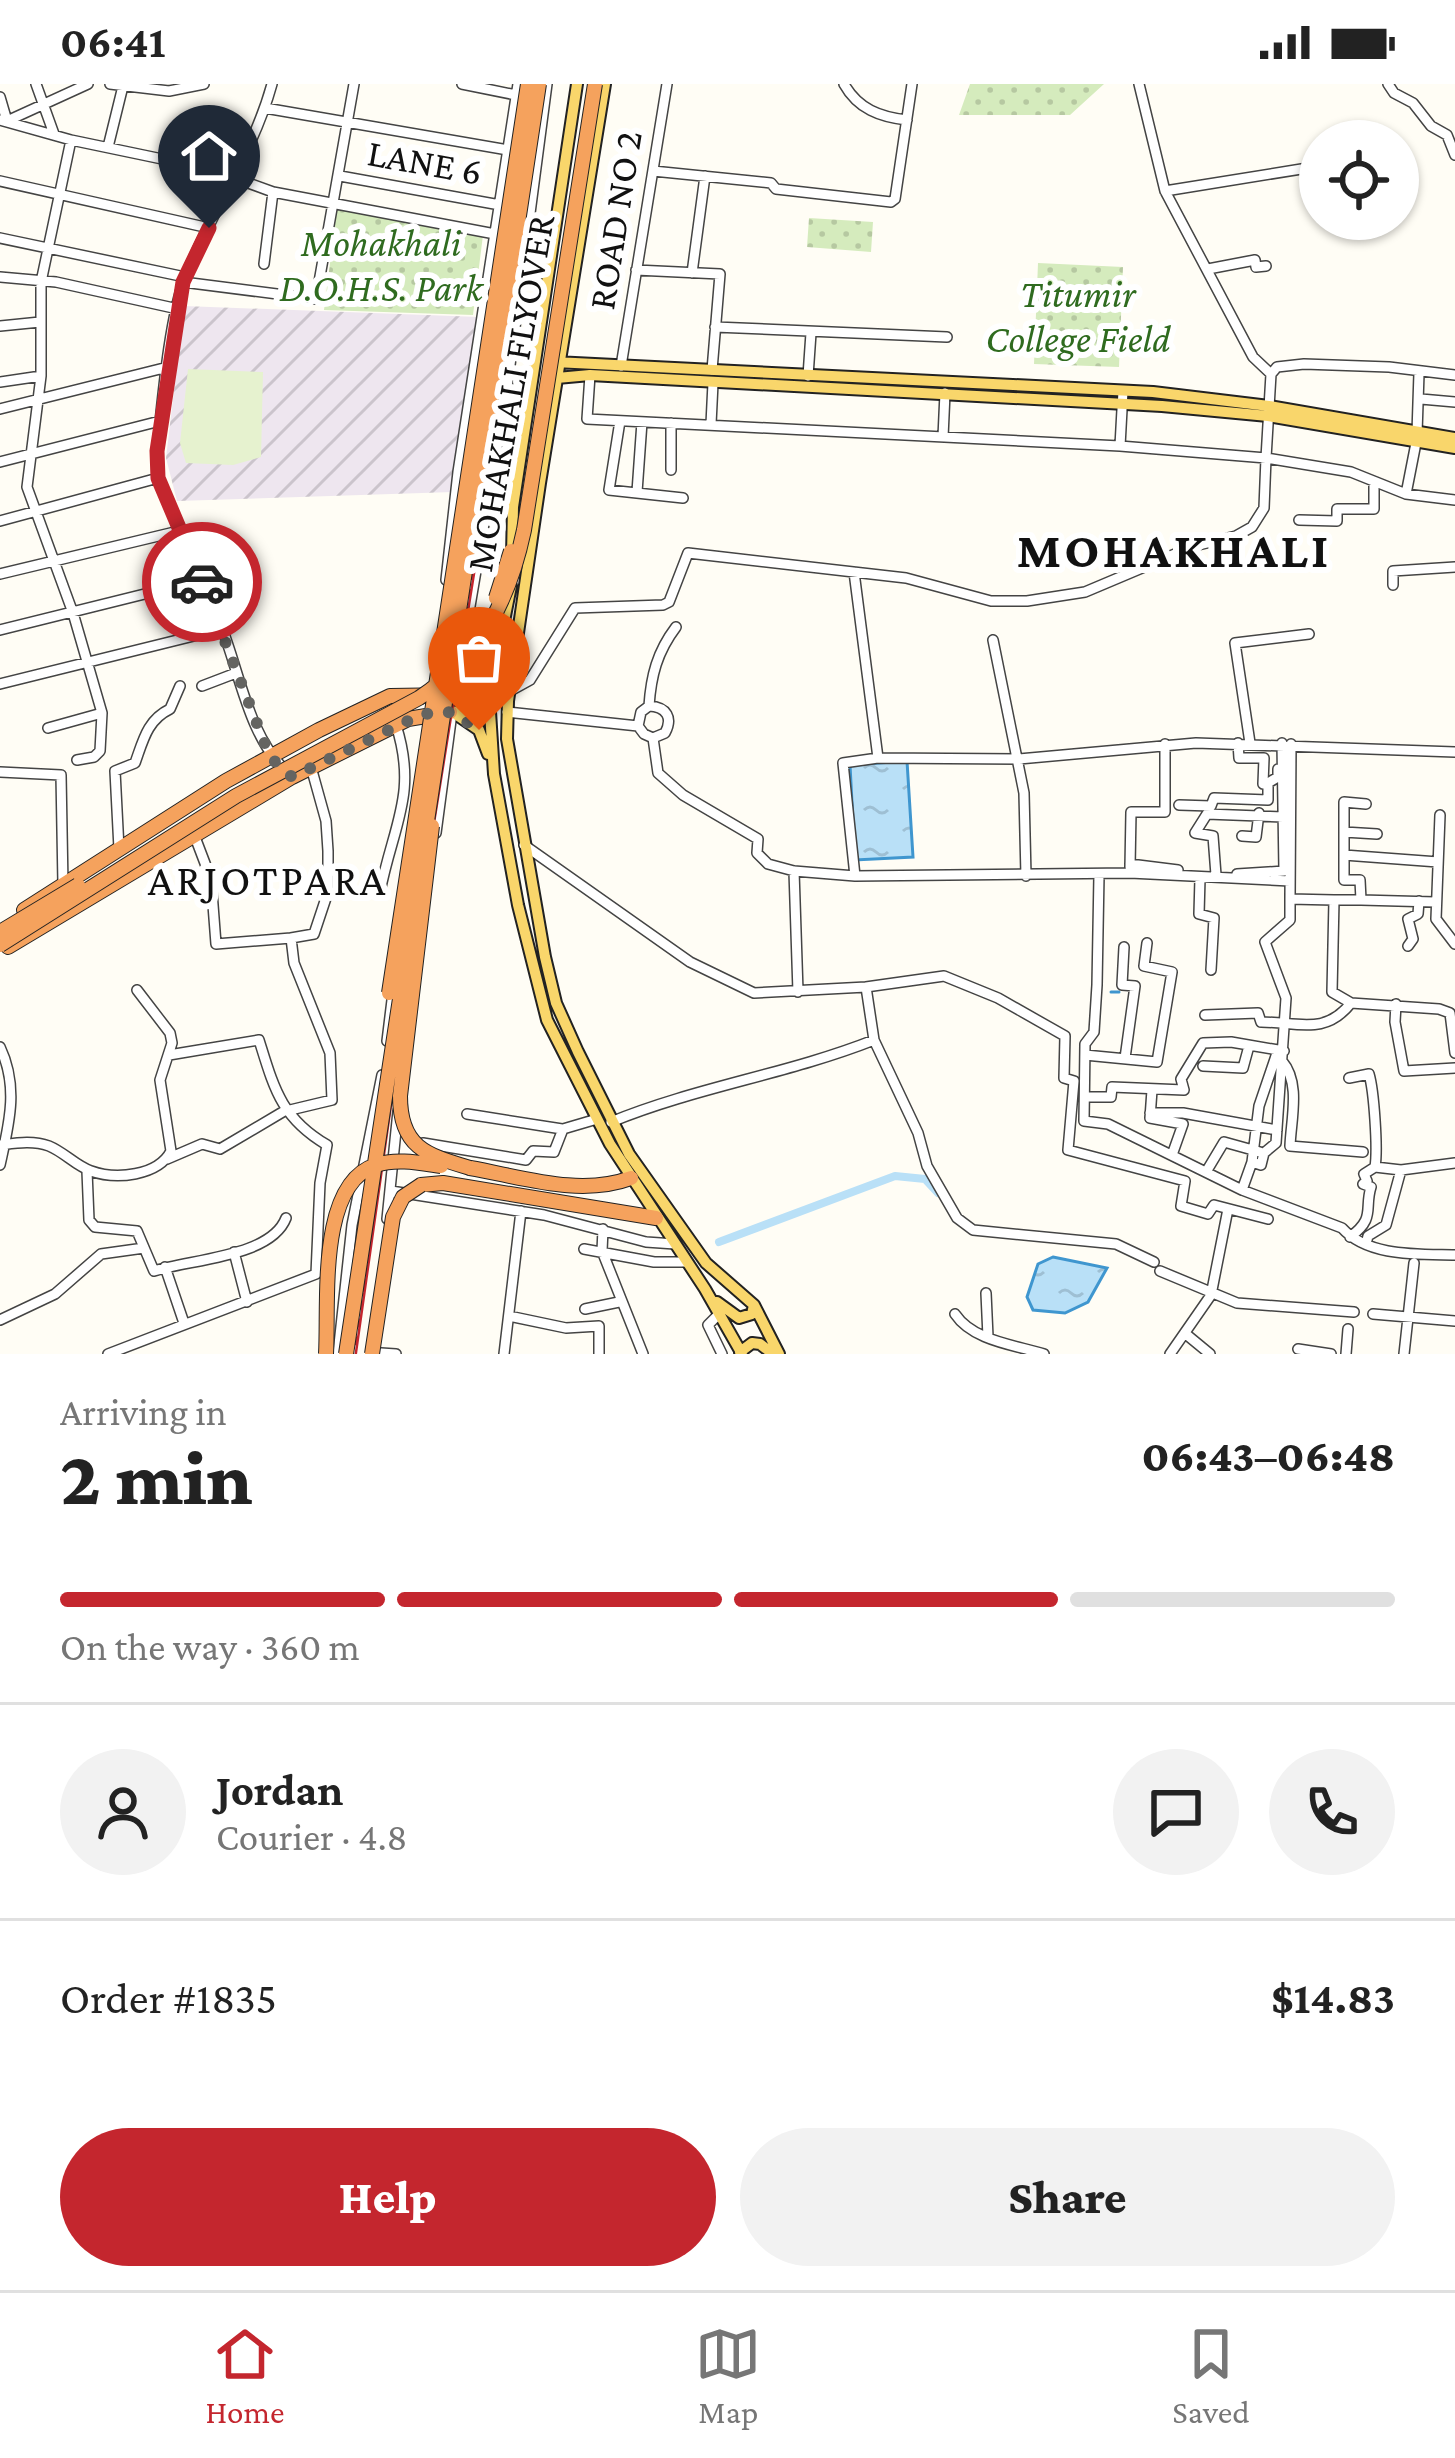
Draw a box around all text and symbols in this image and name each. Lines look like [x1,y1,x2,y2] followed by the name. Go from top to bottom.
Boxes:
[60,17,166,67] text: 06:41
[158,105,260,228] pin
[1299,120,1419,240] map controls
[1299,120,1419,240] button: locate
[176,123,242,189] icon: home
[579,128,650,312] street label: ROAD NO 2
[364,130,486,193] street label: LANE 6
[457,211,562,575] street label: MOHAKHALI FLYOVER
[279,221,485,309] park label: Mohakhali D.O.H.S. Park
[986,272,1171,361] park label: Titumir College Field
[1017,521,1331,578] district label: MOHAKHALI
[142,522,262,642] courier
[169,549,235,615] icon: car
[428,607,530,730] pin
[446,625,512,691] icon: bag
[148,855,388,905] district label: ARJOTPARA
[60,1390,227,1433] text: Arriving in
[1141,1431,1395,1481] text: 06:43–06:48
[60,1434,253,1521] text: 2 min
[60,1625,360,1668] text: On the way · 360 m
[60,1749,186,1875] button: person
[1113,1749,1239,1875] button: chat
[1269,1749,1395,1875] button: phone
[216,1765,343,1815] text: Jordan
[216,1815,408,1858] text: Courier · 4.8
[60,1973,277,2023] text: Order #1835
[1271,1973,1395,2023] text: $14.83
[60,2128,716,2266] button: Help
[740,2128,1395,2266] button: Share
[205,2321,284,2430] tab: Home
[695,2321,761,2430] tab: Map
[1172,2321,1250,2430] tab: Saved

